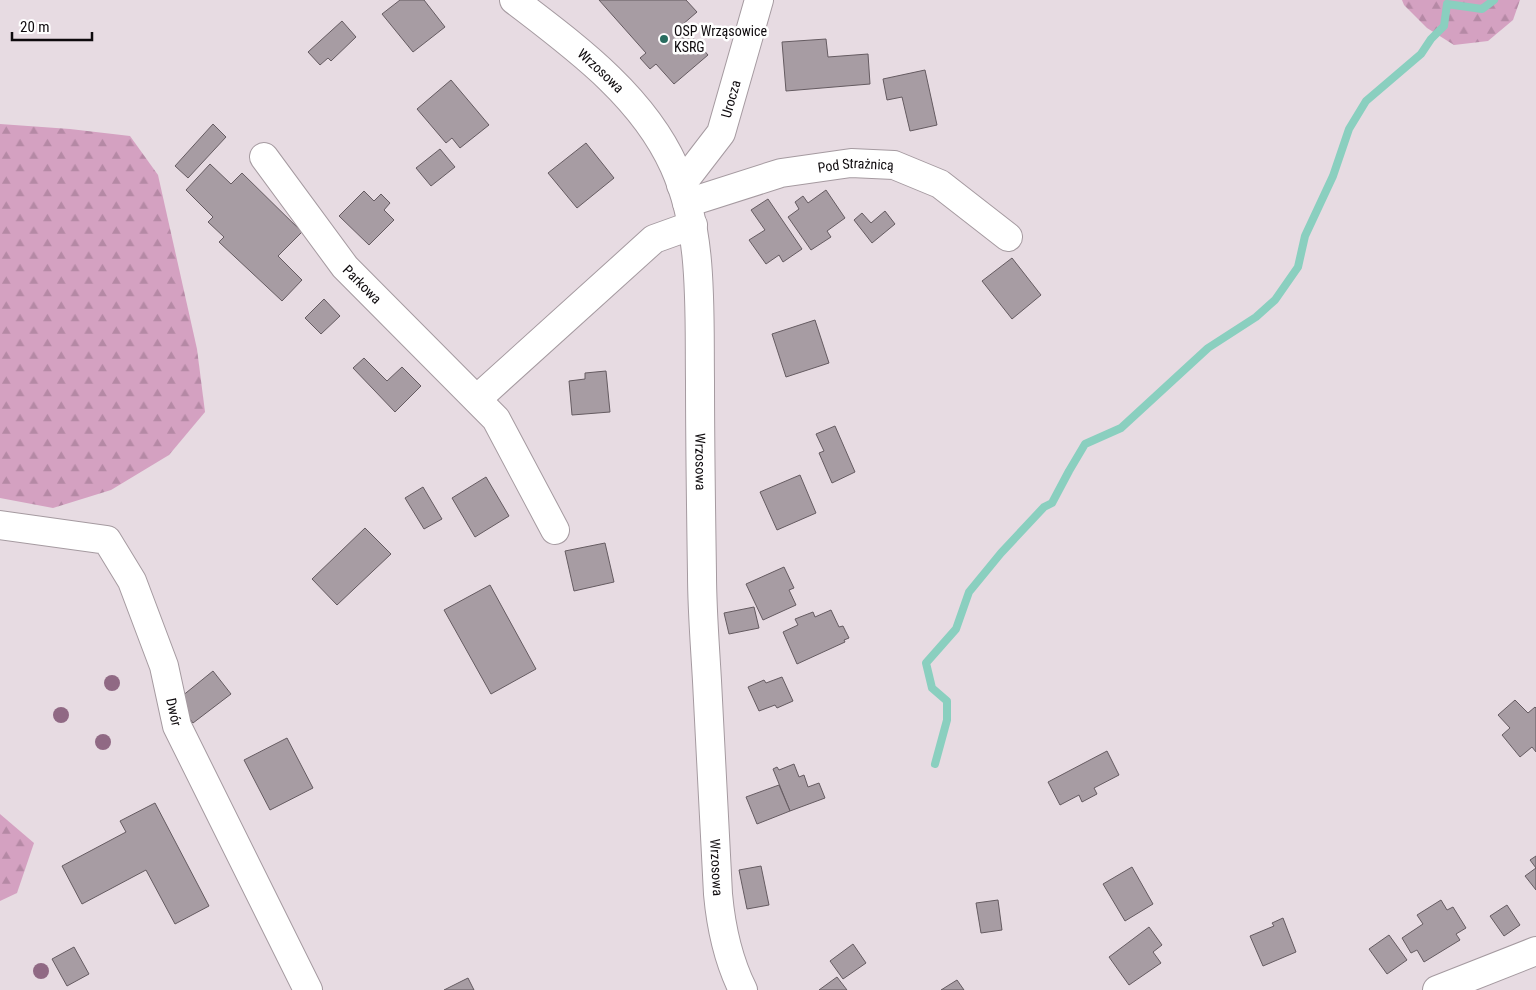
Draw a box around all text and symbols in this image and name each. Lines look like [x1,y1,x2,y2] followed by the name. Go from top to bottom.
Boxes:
[12,10,92,42] scale bar
[20,18,50,36] text: 20 m
[674,23,767,55] place label: OSP Wrząsowice KSRG
[658,33,670,45] marker: OSP Wrząsowice KSRG
[574,45,627,96] street label: Wrzosowa
[718,78,744,120] street label: Urocza
[817,155,894,176] street label: Pod Strażnicą
[340,262,385,307] street label: Parkowa
[692,433,709,490] street label: Wrzosowa
[163,696,185,728] street label: Dwór
[707,838,726,896] street label: Wrzosowa

